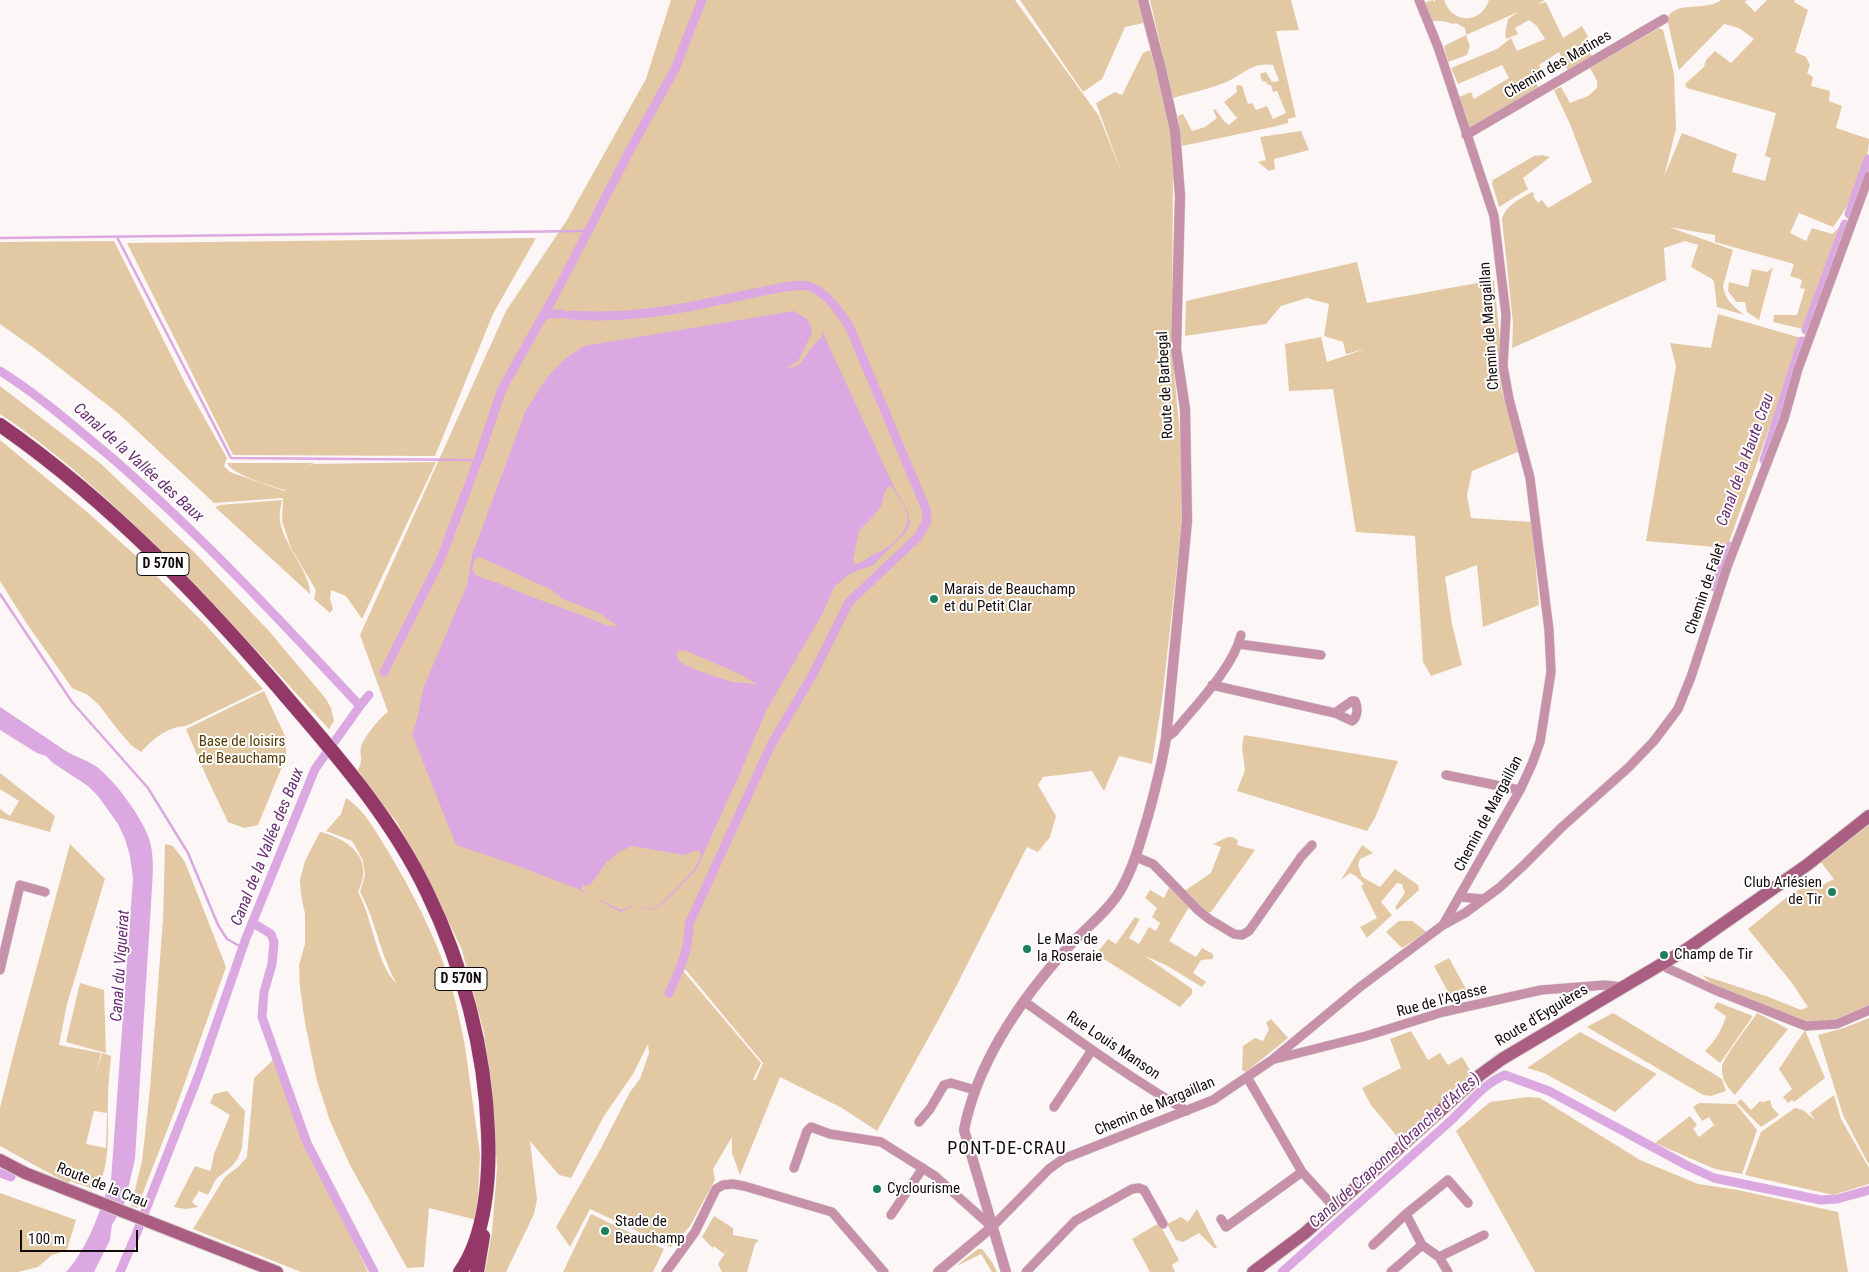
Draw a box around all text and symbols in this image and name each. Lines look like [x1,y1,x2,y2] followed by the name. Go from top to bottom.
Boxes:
[1501,27,1615,103] street label: Chemin des Matines
[1477,261,1503,391] street label: Chemin de Margaillan
[1154,331,1178,439] street label: Route de Barbegal
[1713,391,1779,529] water label: Canal de la Haute Crau
[69,399,207,527] water label: Canal de la Vallée des Baux
[1682,541,1730,637] street label: Chemin de Falet
[137,552,189,576] road number: D 570N
[944,581,1075,616] place label: Marais de Beauchamp et du Petit Clar
[928,593,940,605] marker: Marais de Beauchamp et du Petit Clar
[198,733,286,768] park label: Base de loisirs de Beauchamp
[1451,753,1527,875] street label: Chemin de Margaillan
[228,765,308,929] water label: Canal de la Vallée des Baux
[1744,874,1822,909] place label: Club Arlésien de Tir
[1826,886,1838,898] marker: Club Arlésien de Tir
[108,909,134,1023] water label: Canal du Vigueirat
[1037,931,1102,966] place label: Le Mas de la Roseraie
[1021,943,1033,955] marker: Le Mas de la Roseraie
[1674,946,1753,964] place label: Champ de Tir
[1658,949,1670,961] marker: Champ de Tir
[435,968,487,991] road number: D 570N
[1395,980,1489,1022] street label: Rue de l'Agasse
[1493,981,1591,1051] street label: Route d'Eyguières
[1063,1008,1163,1084] street label: Rue Louis Manson
[1306,1069,1484,1233] water label: Canal de Craponne (branche d'Arles)
[1092,1074,1218,1140] street label: Chemin de Margaillan
[946,1138,1068,1160] district label: PONT-DE-CRAU
[54,1160,150,1212] street label: Route de la Crau
[887,1180,960,1198] place label: Cyclourisme
[871,1183,883,1195] marker: Cyclourisme
[615,1213,685,1248] place label: Stade de Beauchamp
[22,1220,140,1252] scale bar
[599,1225,611,1237] marker: Stade de Beauchamp
[28,1230,65,1248] text: 100 m

